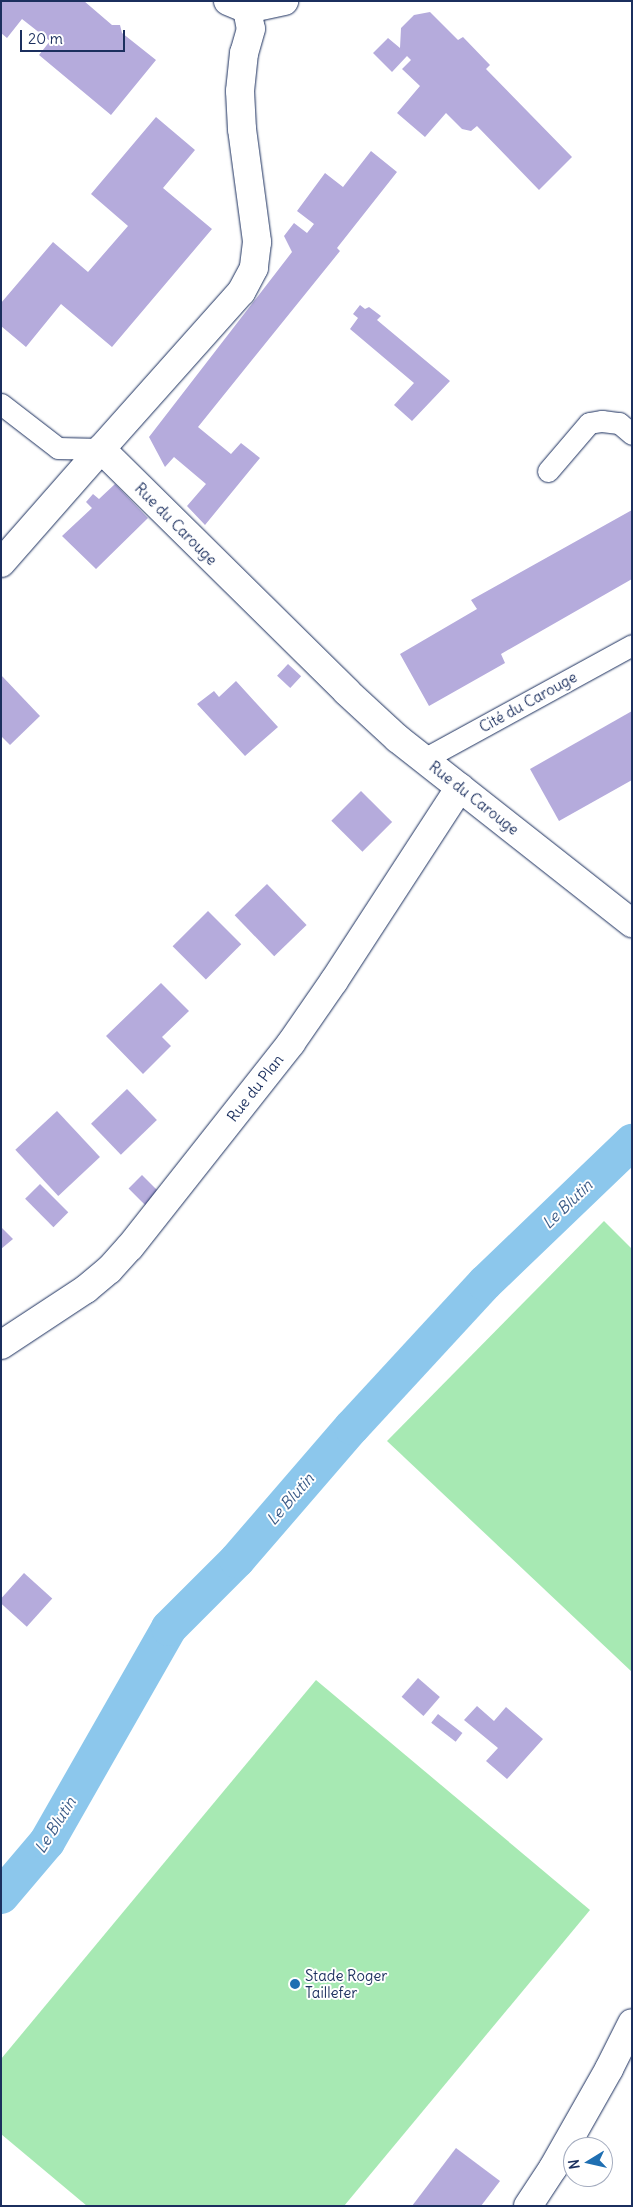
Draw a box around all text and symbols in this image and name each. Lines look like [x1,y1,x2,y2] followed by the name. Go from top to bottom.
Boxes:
[22,20,128,52] scale bar
[28,29,63,48] text: 20 m
[131,479,221,569] street label: Rue du Carouge
[476,668,580,736] street label: Cité du Carouge
[426,757,522,839] street label: Rue du Carouge
[223,1051,287,1125] street label: Rue du Plan
[538,1175,596,1233] water label: Le Blutin
[262,1469,318,1529] water label: Le Blutin
[30,1794,80,1856] water label: Le Blutin
[305,1966,387,2001] place label: Stade Roger Taillefer
[289,1978,301,1990] marker: Stade Roger Taillefer
[563,2137,613,2187] north arrow
[565,2158,584,2170] text: N

